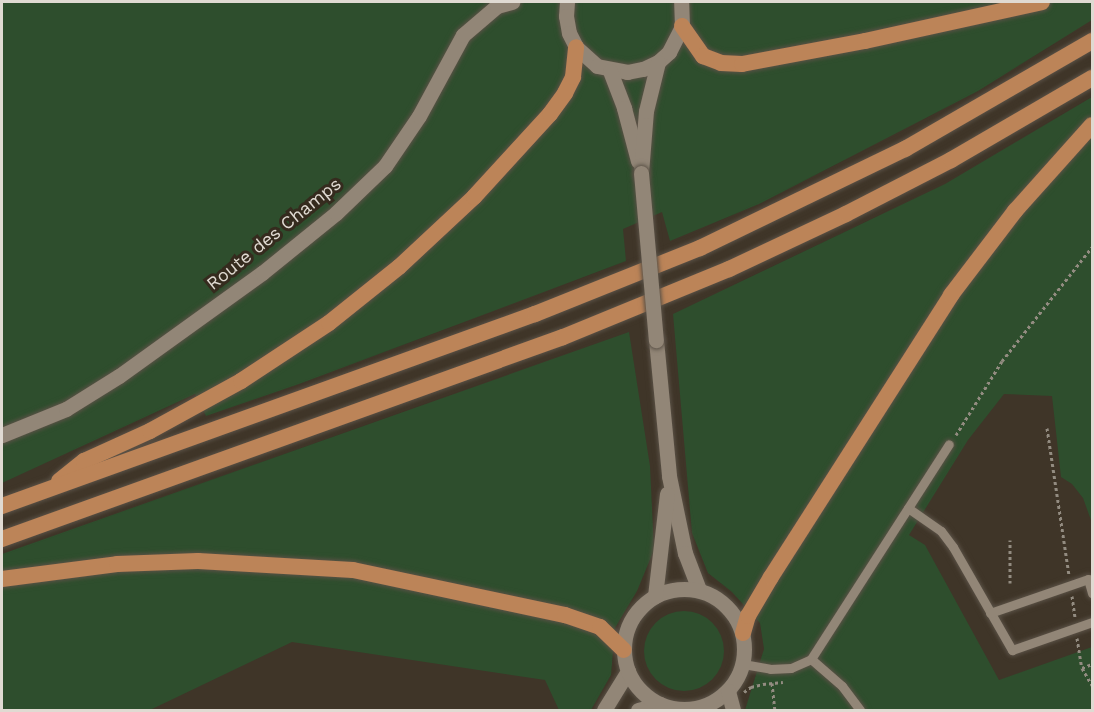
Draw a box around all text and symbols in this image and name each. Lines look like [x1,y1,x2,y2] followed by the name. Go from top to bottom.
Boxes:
[202,173,346,295] street label: Route des Champs

